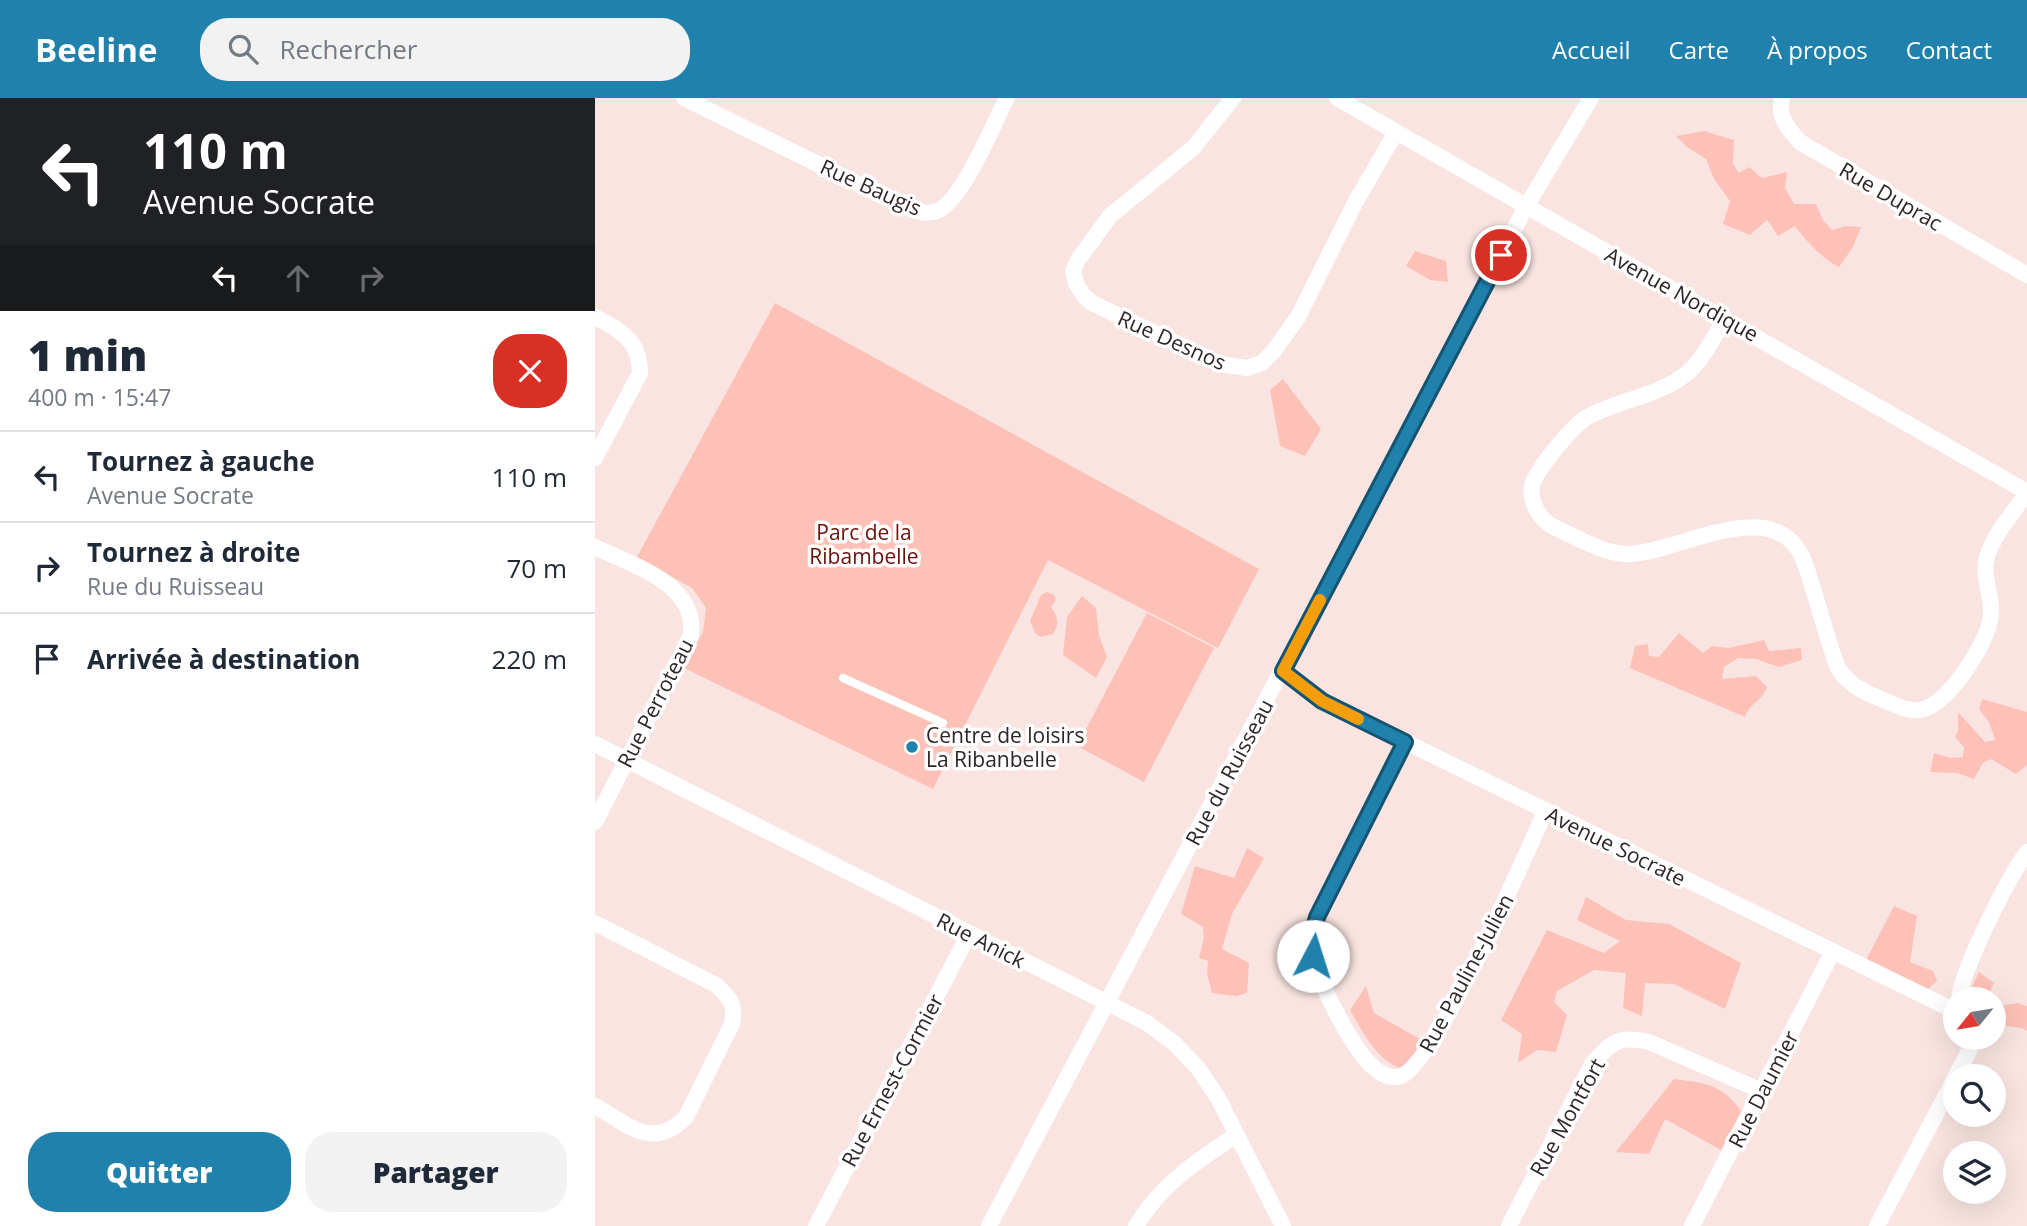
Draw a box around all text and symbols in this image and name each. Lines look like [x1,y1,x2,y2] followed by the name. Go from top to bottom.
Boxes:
[200,18,690,81] search box
[35,27,158,72] text: Beeline
[224,30,262,68] icon: search
[280,31,417,67] text: Rechercher
[1552,33,1631,66] text: Accueil
[1669,33,1729,66] text: Carte
[1767,33,1868,66] text: À propos
[1906,33,1992,66] text: Contact
[143,117,288,183] text: 110 m
[28,126,119,217] icon: left
[816,152,926,222] street label: Rue Baugis
[1834,155,1948,237] street label: Rue Duprac
[143,180,375,223] text: Avenue Socrate
[1471,225,1531,285] pin
[1482,236,1520,274] icon: arrive
[1600,240,1764,348] street label: Avenue Nordique
[206,259,244,297] icon: left
[279,259,317,297] icon: ahead
[352,259,390,297] icon: right
[1113,304,1231,376] street label: Rue Desnos
[28,326,147,383] text: 1 min
[493,334,567,408] button: close
[28,381,171,413] text: 400 m · 15:47
[87,443,315,479] text: Tournez à gauche
[28,458,66,496] icon: left
[492,459,567,495] text: 110 m
[87,479,254,511] text: Avenue Socrate
[809,518,919,570] park label: Parc de la Ribambelle
[87,534,300,570] text: Tournez à droite
[28,549,66,587] icon: right
[506,550,567,586] text: 70 m
[87,570,264,602] text: Rue du Ruisseau
[610,634,700,772] street label: Rue Perroteau
[28,640,66,678] icon: arrive
[87,641,360,677] text: Arrivée à destination
[492,641,567,677] text: 220 m
[1179,694,1279,850] street label: Rue du Ruisseau
[926,721,1084,773] place label: Centre de loisirs La Ribanbelle
[904,739,920,755] marker: Centre de loisirs La Ribanbelle
[1541,800,1691,892] street label: Avenue Socrate
[1412,889,1520,1057] street label: Rue Pauline-Julien
[932,906,1030,974] street label: Rue Anick
[1276,919,1350,993] position arrow
[1943,987,2005,1050] north arrow
[1943,987,2006,1204] map controls
[835,988,950,1171] street label: Rue Ernest-Cormier
[1721,1025,1805,1152] street label: Rue Daumier
[1523,1053,1611,1181] street label: Rue Montfort
[1943,1064,2006,1127] button: search
[28,1132,291,1212] button: Quitter
[305,1132,567,1212] button: Partager
[1943,1141,2006,1204] button: layers

